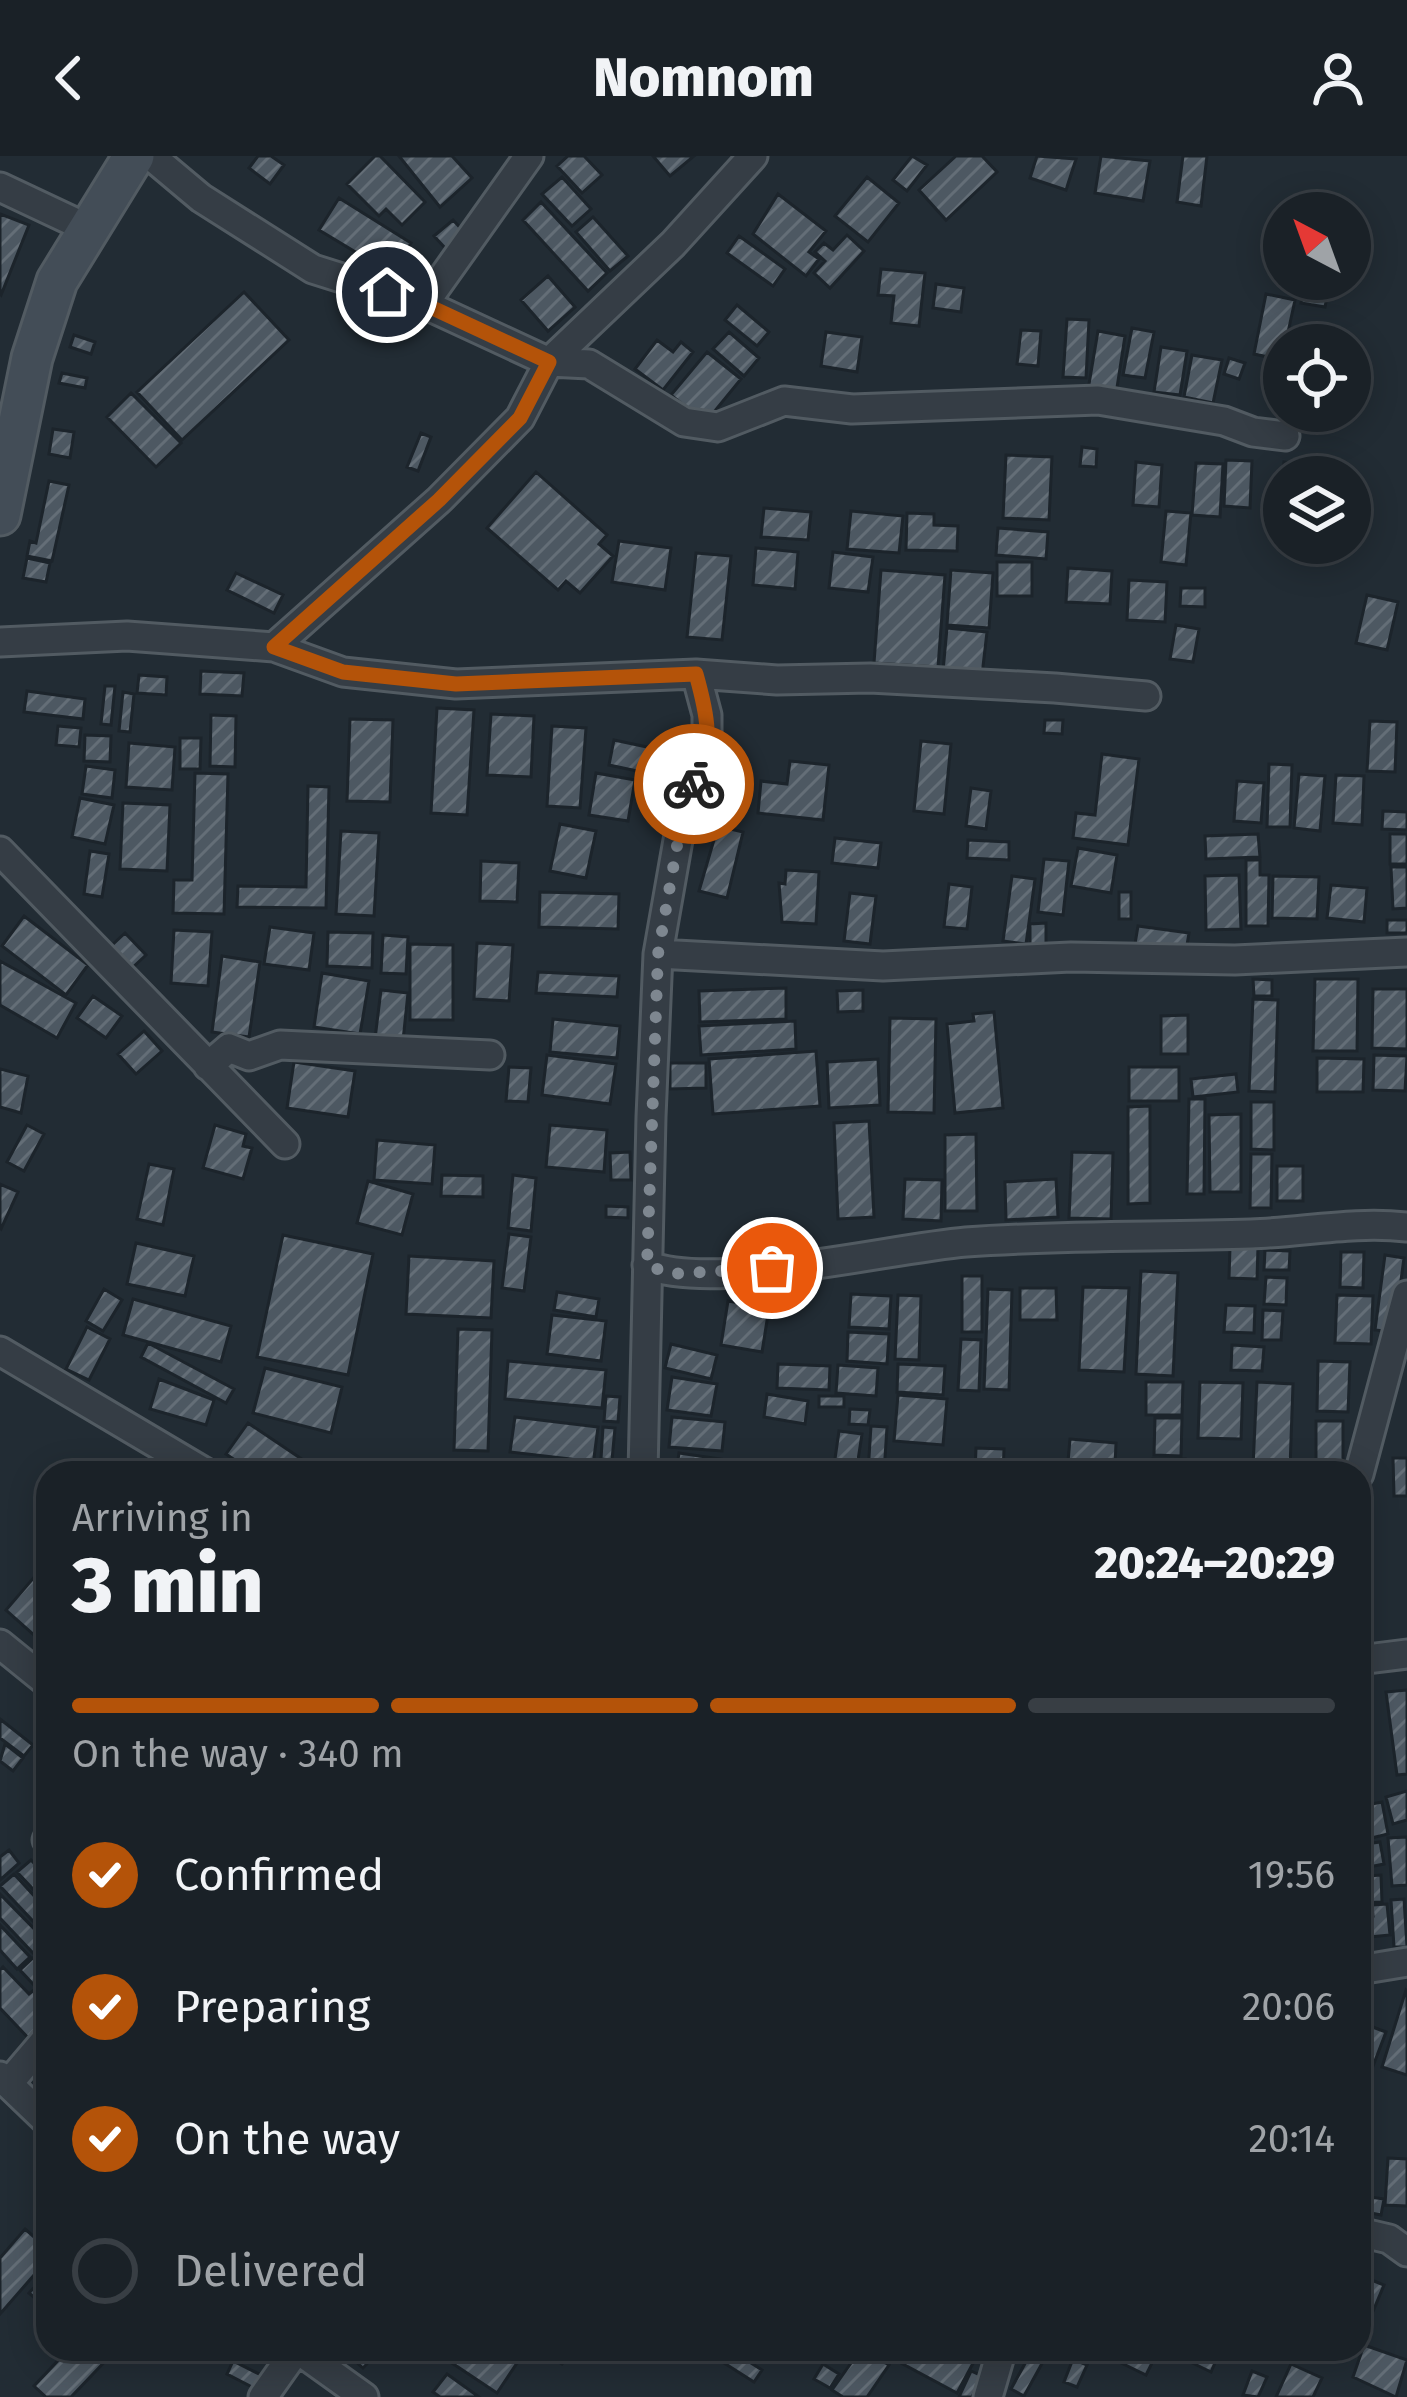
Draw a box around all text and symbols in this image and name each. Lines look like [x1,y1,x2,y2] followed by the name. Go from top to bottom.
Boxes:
[36,45,102,111] icon: back
[1305,45,1371,111] icon: person
[593,46,814,110] text: Nomnom
[1263,192,1371,300] north arrow
[1263,192,1371,564] map controls
[336,241,438,343] pin
[354,259,420,325] icon: home
[1263,324,1371,432] button: locate
[1263,456,1371,564] button: layers
[634,724,754,844] courier
[661,751,727,817] icon: bike
[721,1217,823,1319] pin
[739,1235,805,1301] icon: bag
[72,1495,253,1541] text: Arriving in
[1095,1536,1335,1590] text: 20:24–20:29
[72,1539,263,1633] text: 3 min
[72,1731,404,1777] text: On the way · 340 m
[72,1842,138,1908] icon: check
[174,1848,384,1902] text: Confirmed
[1248,1852,1335,1898] text: 19:56
[72,1974,138,2040] icon: check
[174,1980,370,2034] text: Preparing
[1242,1984,1335,2030] text: 20:06
[72,2106,138,2172] icon: check
[174,2112,400,2166] text: On the way
[1248,2116,1335,2162] text: 20:14
[174,2244,367,2298] text: Delivered

